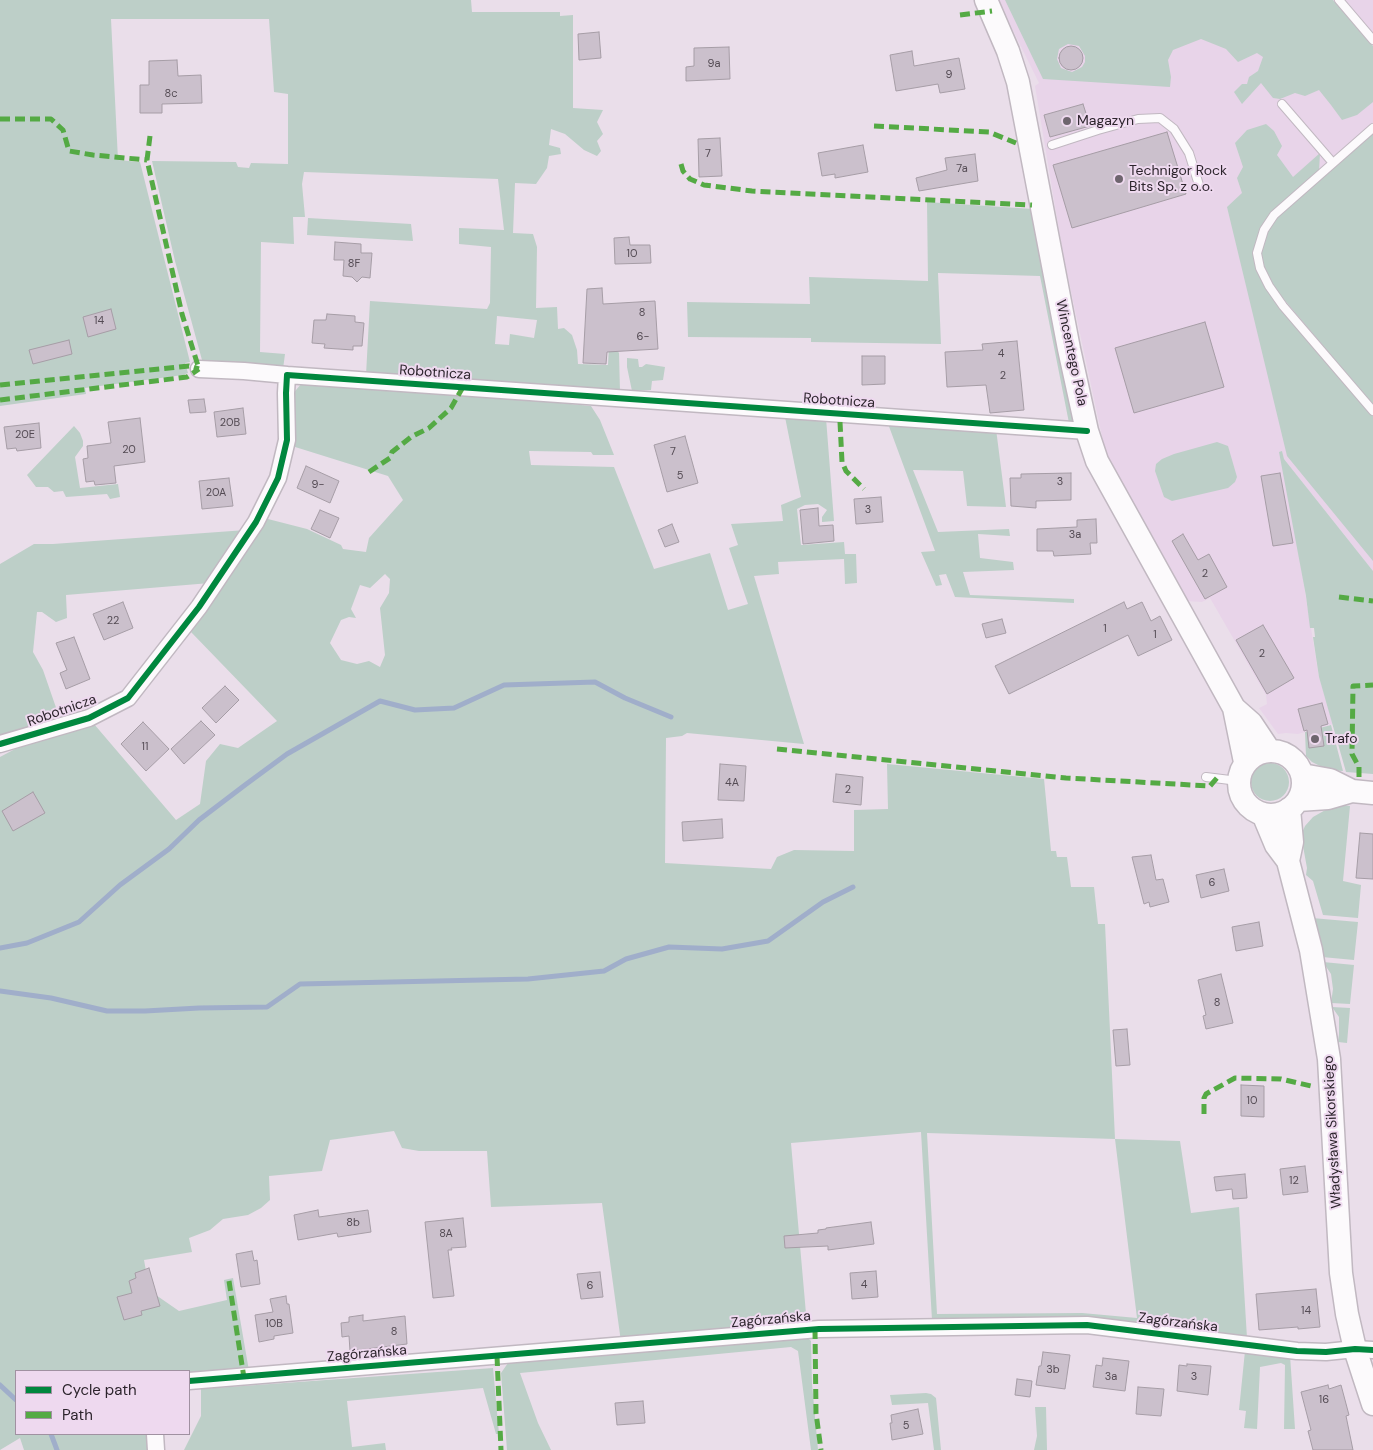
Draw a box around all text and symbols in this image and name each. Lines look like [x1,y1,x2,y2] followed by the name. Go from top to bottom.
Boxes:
[708,57,720,71] house number: 9a
[946,68,952,82] house number: 9
[165,87,177,101] house number: 8c
[1077,113,1134,129] place label: Magazyn
[1061,115,1073,127] marker: Magazyn
[705,147,711,161] house number: 7
[956,162,968,176] house number: 7a
[1129,163,1227,196] place label: Technigor Rock Bits Sp. z o.o.
[1113,173,1125,185] marker: Technigor Rock Bits Sp. z o.o.
[627,247,637,261] house number: 10
[348,257,360,271] house number: 8F
[1052,298,1090,408] street label: Wincentego Pola
[639,306,645,320] house number: 8
[94,314,104,328] house number: 14
[637,330,649,344] house number: 6-
[998,347,1004,361] house number: 4
[399,362,471,384] street label: Robotnicza
[1000,369,1006,383] house number: 2
[803,390,875,412] street label: Robotnicza
[220,416,240,430] house number: 20B
[15,428,35,442] house number: 20E
[122,443,136,457] house number: 20
[670,445,676,459] house number: 7
[677,469,683,483] house number: 5
[1057,475,1063,489] house number: 3
[312,478,324,492] house number: 9-
[206,486,226,500] house number: 20A
[865,503,871,517] house number: 3
[1069,528,1081,542] house number: 3a
[1202,567,1208,581] house number: 2
[107,614,119,628] house number: 22
[1103,622,1107,636] house number: 1
[1153,628,1157,642] house number: 1
[1259,647,1265,661] house number: 2
[25,691,99,731] street label: Robotnicza
[1325,731,1358,747] place label: Trafo
[1309,733,1321,745] marker: Trafo
[142,740,148,754] house number: 11
[725,776,739,790] house number: 4A
[845,783,851,797] house number: 2
[1209,876,1215,890] house number: 6
[1214,996,1220,1010] house number: 8
[1321,1055,1345,1209] street label: Władysława Sikorskiego
[1247,1094,1257,1108] house number: 10
[1289,1174,1299,1188] house number: 12
[346,1216,360,1230] house number: 8b
[439,1227,453,1241] house number: 8A
[861,1278,867,1292] house number: 4
[587,1279,593,1293] house number: 6
[1301,1304,1311,1318] house number: 14
[730,1308,812,1332] street label: Zagórzańska
[1137,1310,1219,1336] street label: Zagórzańska
[265,1317,283,1331] house number: 10B
[391,1325,397,1339] house number: 8
[326,1342,408,1366] street label: Zagórzańska
[1046,1363,1060,1377] house number: 3b
[15,1370,190,1435] legend
[1105,1370,1117,1384] house number: 3a
[1191,1370,1197,1384] house number: 3
[62,1380,137,1400] text: Cycle path
[1319,1393,1329,1407] house number: 16
[62,1405,93,1425] text: Path
[903,1419,909,1433] house number: 5

